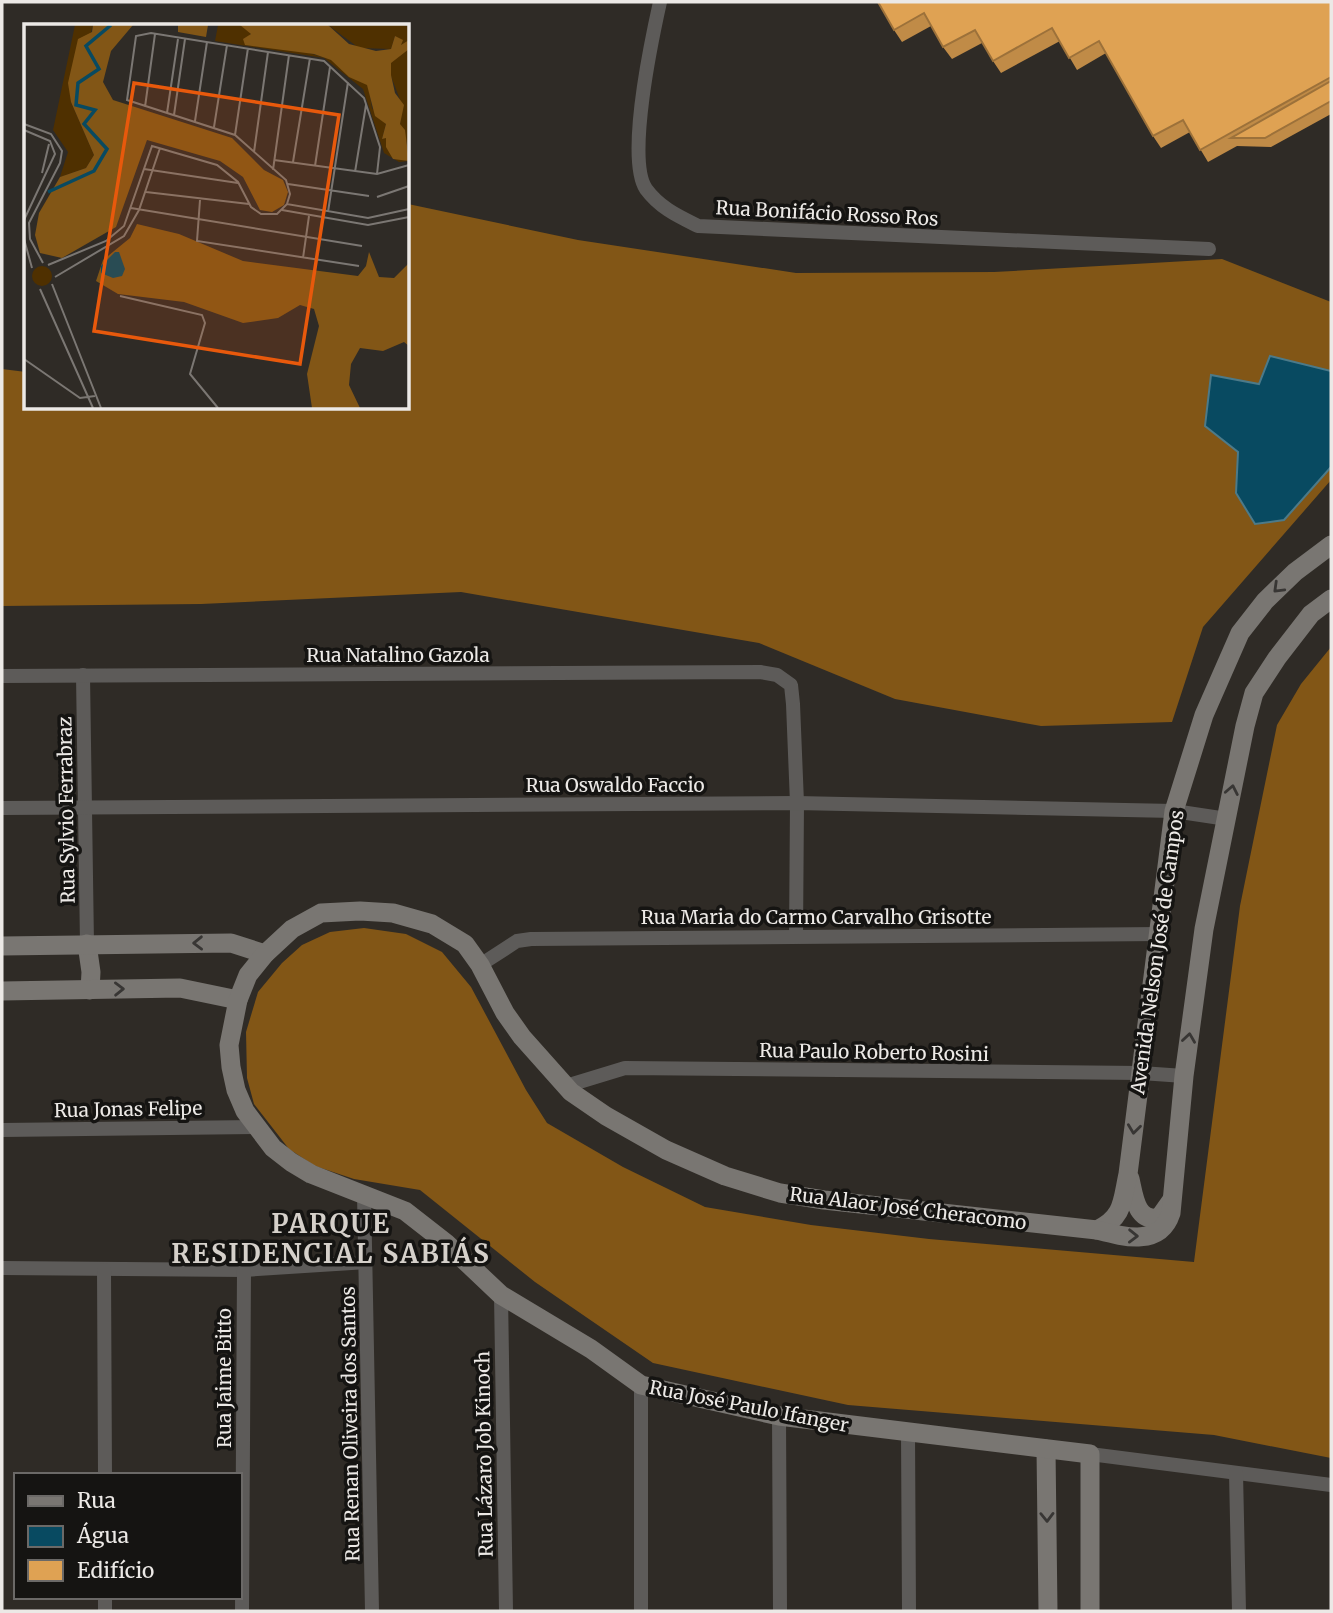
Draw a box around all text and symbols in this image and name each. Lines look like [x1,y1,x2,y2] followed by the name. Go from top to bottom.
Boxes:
[24,24,410,410] inset map
[715,195,939,231] street label: Rua Bonifácio Rosso Ros
[1274,579,1287,592] one-way arrow
[306,643,490,667] street label: Rua Natalino Gazola
[52,716,80,904] street label: Rua Sylvio Ferrabraz
[525,773,705,797] street label: Rua Oswaldo Faccio
[1224,784,1239,796] one-way arrow
[1125,808,1189,1097] street label: Avenida Nelson José de Campos
[641,905,991,929] street label: Rua Maria do Carmo Carvalho Grisotte
[192,935,203,951] one-way arrow
[114,982,125,997] one-way arrow
[1182,1032,1197,1044] one-way arrow
[759,1038,989,1066] street label: Rua Paulo Roberto Rosini
[54,1096,203,1122] street label: Rua Jonas Felipe
[1127,1123,1142,1135] one-way arrow
[788,1182,1028,1234] street label: Rua Alaor José Cheracomo
[171,1207,491,1270] district label: PARQUE RESIDENCIAL SABIÁS
[1128,1228,1138,1244] one-way arrow
[336,1286,364,1562] street label: Rua Renan Oliveira dos Santos
[212,1308,236,1448] street label: Rua Jaime Bitto
[470,1350,498,1557] street label: Rua Lázaro Job Kinoch
[647,1375,851,1437] street label: Rua José Paulo Ifanger
[14,1473,242,1599] legend
[77,1487,116,1514] text: Rua
[1039,1512,1054,1523] one-way arrow
[76,1521,129,1549] text: Água
[77,1557,154,1584] text: Edifício

